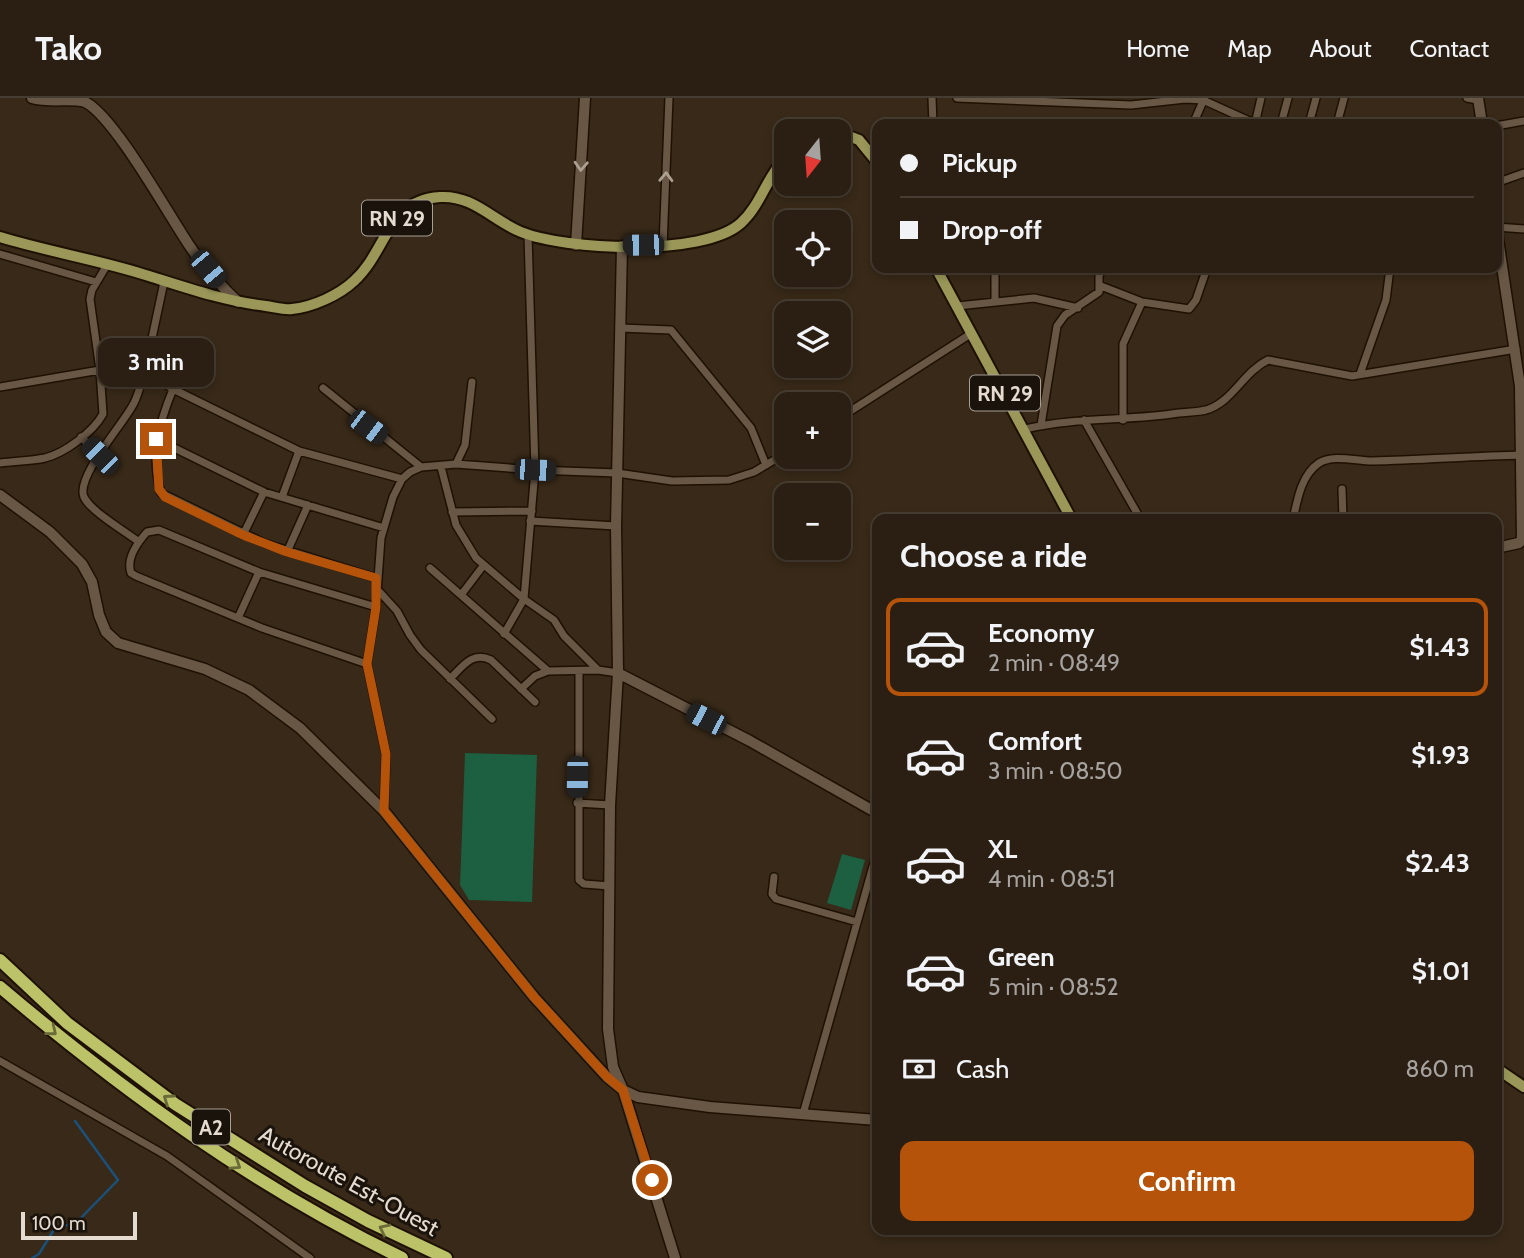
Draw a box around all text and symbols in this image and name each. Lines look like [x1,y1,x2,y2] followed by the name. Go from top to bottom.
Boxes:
[35,28,102,68] text: Tako
[1126,34,1189,63] text: Home
[1227,34,1272,63] text: Map
[1310,34,1372,63] text: About
[1410,34,1489,63] text: Contact
[774,119,850,196] north arrow
[774,119,851,560] map controls
[942,147,1017,179] text: Pickup
[573,161,588,172] one-way arrow
[658,171,673,182] one-way arrow
[362,200,432,236] road number: RN 29
[774,210,851,287] button: locate
[942,214,1042,246] text: Drop-off
[622,234,665,256] car
[187,246,230,292] car
[774,301,851,378] button: layers
[98,338,214,386] callout: 3 min
[128,348,184,376] text: 3 min
[970,376,1040,410] road number: RN 29
[774,392,851,469] button: +
[345,406,392,448] car
[140,423,172,455] route end
[78,434,123,478] car
[514,459,557,481] car
[774,483,851,560] button: −
[900,536,1087,575] text: Choose a ride
[904,616,967,679] icon: car
[988,617,1094,649] text: Economy
[1409,631,1470,663] text: $1.43
[988,649,1120,677] text: 2 min · 08:49
[683,700,730,738] car
[904,724,967,787] icon: car
[988,725,1082,757] text: Comfort
[1411,739,1470,771] text: $1.93
[567,756,588,798] car
[988,757,1123,785] text: 3 min · 08:50
[904,832,967,895] icon: car
[988,833,1017,865] text: XL
[1405,847,1470,879] text: $2.43
[988,865,1115,893] text: 4 min · 08:51
[904,940,967,1003] icon: car
[988,941,1055,973] text: Green
[1412,955,1470,987] text: $1.01
[988,973,1119,1001] text: 5 min · 08:52
[45,1022,57,1035] one-way arrow
[900,1050,938,1088] icon: cash
[956,1053,1009,1085] text: Cash
[1406,1055,1474,1083] text: 860 m
[163,1095,176,1107] one-way arrow
[192,1110,230,1144] road number: A2
[254,1120,444,1242] street label: Autoroute Est-Ouest
[900,1141,1474,1221] button: Confirm
[228,1156,241,1169] one-way arrow
[636,1164,668,1196] route start
[21,1209,136,1241] scale bar
[32,1212,86,1235] text: 100 m
[379,1223,391,1237] one-way arrow

